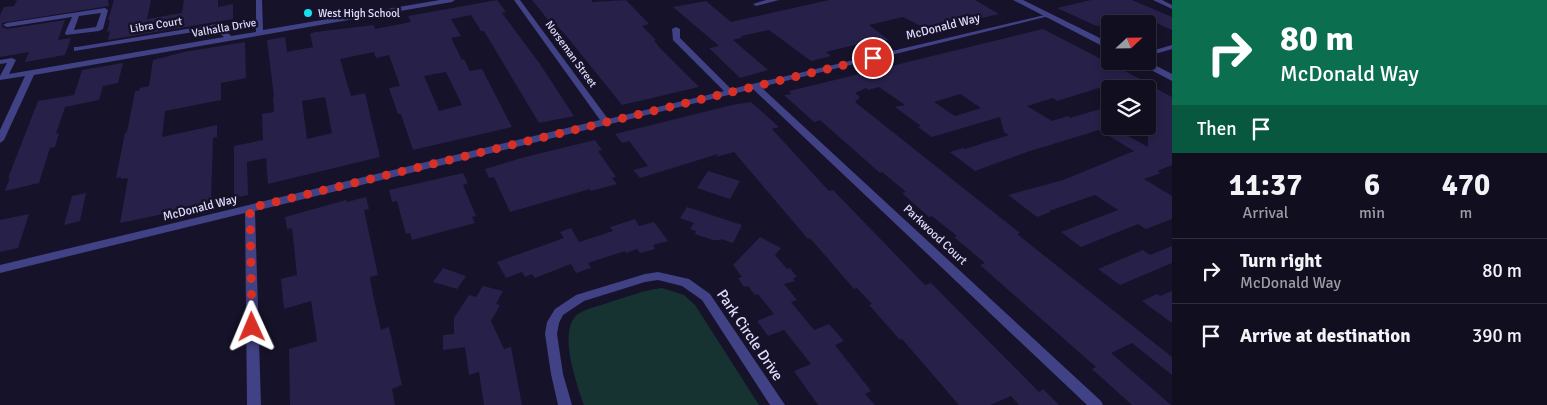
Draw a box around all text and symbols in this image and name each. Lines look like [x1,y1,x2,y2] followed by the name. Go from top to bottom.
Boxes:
[302,7,314,19] marker: West High School
[318,7,400,20] place label: West High School
[904,10,982,43] street label: McDonald Way
[129,14,183,36] street label: Libra Court
[1101,15,1156,70] north arrow
[1101,15,1156,135] map controls
[191,16,257,40] street label: Valhalla Drive
[1280,17,1354,60] text: 80 m
[543,18,600,90] street label: Norseman Street
[1197,20,1262,85] icon: right
[852,37,894,79] pin
[859,44,887,72] icon: arrive
[1280,60,1419,87] text: McDonald Way
[1101,80,1156,135] button: layers
[1247,115,1275,143] icon: arrive
[1197,117,1237,141] text: Then
[1229,167,1302,204] text: 11:37
[1364,167,1380,204] text: 6
[1442,167,1490,204] text: 470
[161,191,239,224] street label: McDonald Way
[900,202,970,268] street label: Parkwood Court
[1242,203,1289,223] text: Arrival
[1359,203,1385,223] text: min
[1460,203,1472,223] text: m
[1240,249,1322,273] text: Turn right
[1197,257,1225,285] icon: right
[1482,259,1522,283] text: 80 m
[1240,273,1341,293] text: McDonald Way
[713,286,787,384] street label: Park Circle Drive
[225,300,277,352] position arrow
[1197,322,1225,350] icon: arrive
[1240,324,1411,348] text: Arrive at destination
[1472,324,1522,348] text: 390 m

